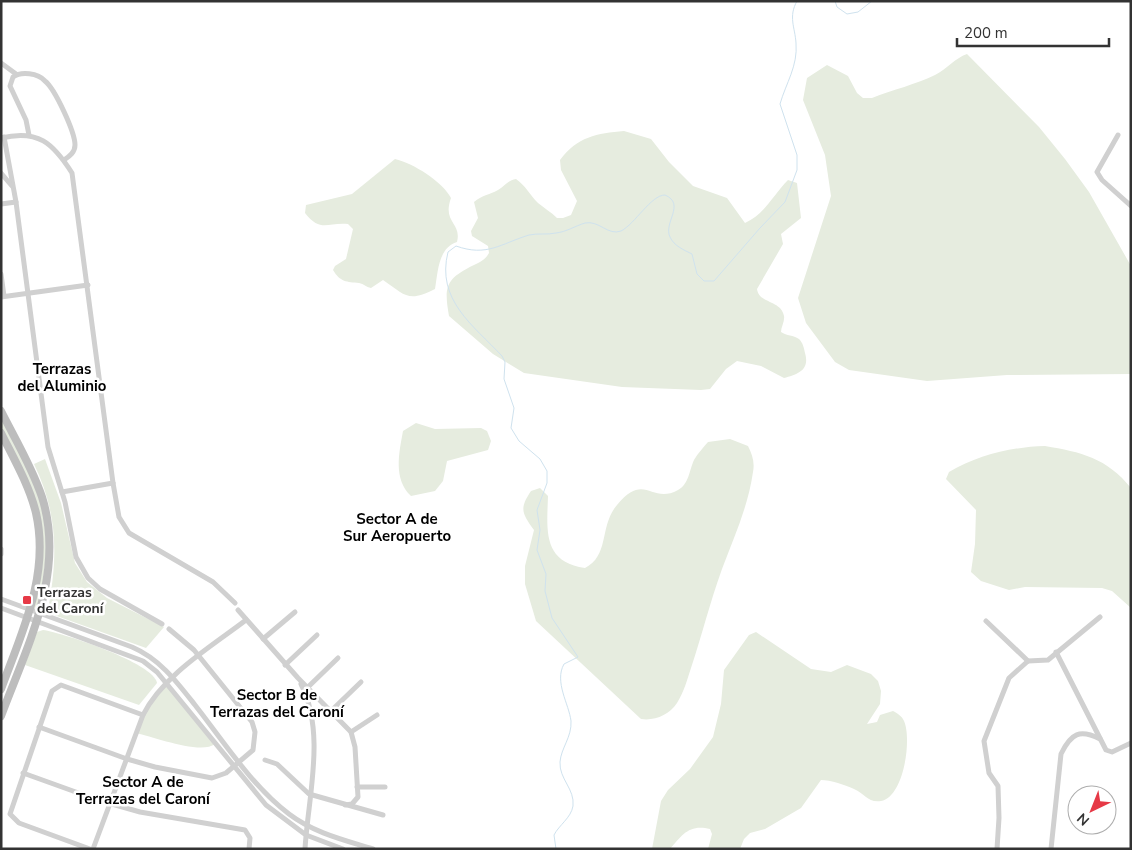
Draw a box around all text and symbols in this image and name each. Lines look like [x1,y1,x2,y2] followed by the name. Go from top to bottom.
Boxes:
[957,15,1110,47] scale bar
[964,23,1008,43] text: 200 m
[18,359,107,396] district label: Terrazas del Aluminio
[343,509,451,546] district label: Sector A de Sur Aeropuerto
[37,583,105,618] place label: Terrazas del Caroní
[21,594,33,606] marker: Terrazas del Caroní
[210,685,345,722] district label: Sector B de Terrazas del Caroní
[76,772,211,809] district label: Sector A de Terrazas del Caroní
[1067,785,1117,835] north arrow
[1073,809,1094,830] text: N

